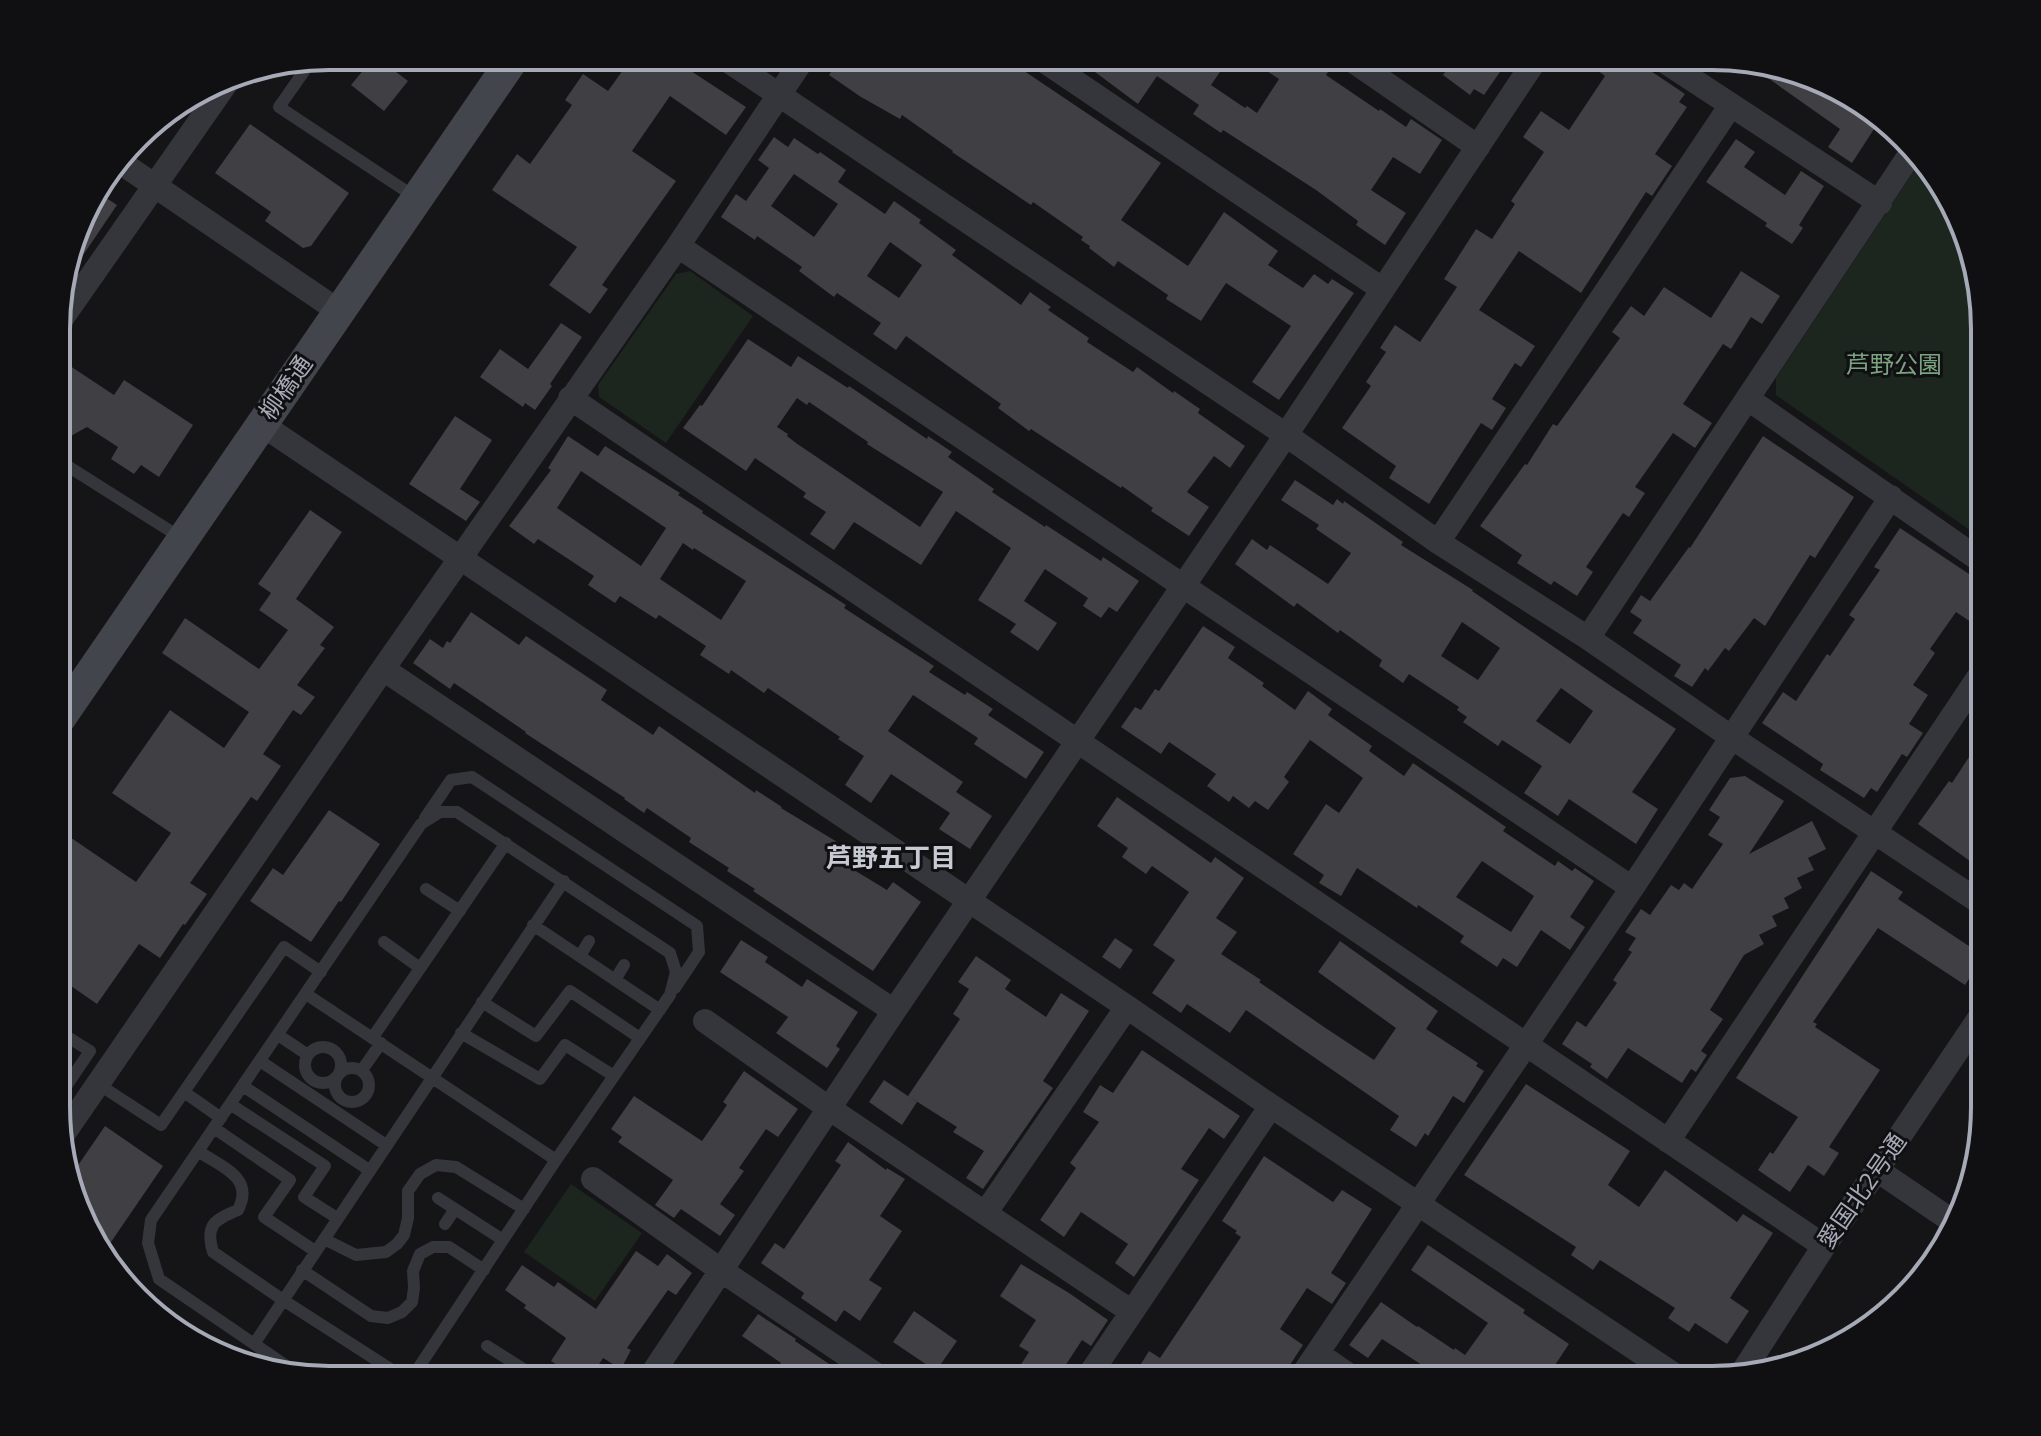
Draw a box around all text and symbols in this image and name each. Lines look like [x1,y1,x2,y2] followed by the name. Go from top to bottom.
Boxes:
[1846,347,1942,380] park label: 芦野公園
[251,348,319,426] street label: 柳橋通
[826,839,956,875] district label: 芦野五丁目
[1809,1126,1913,1254] street label: 愛国北2号通

